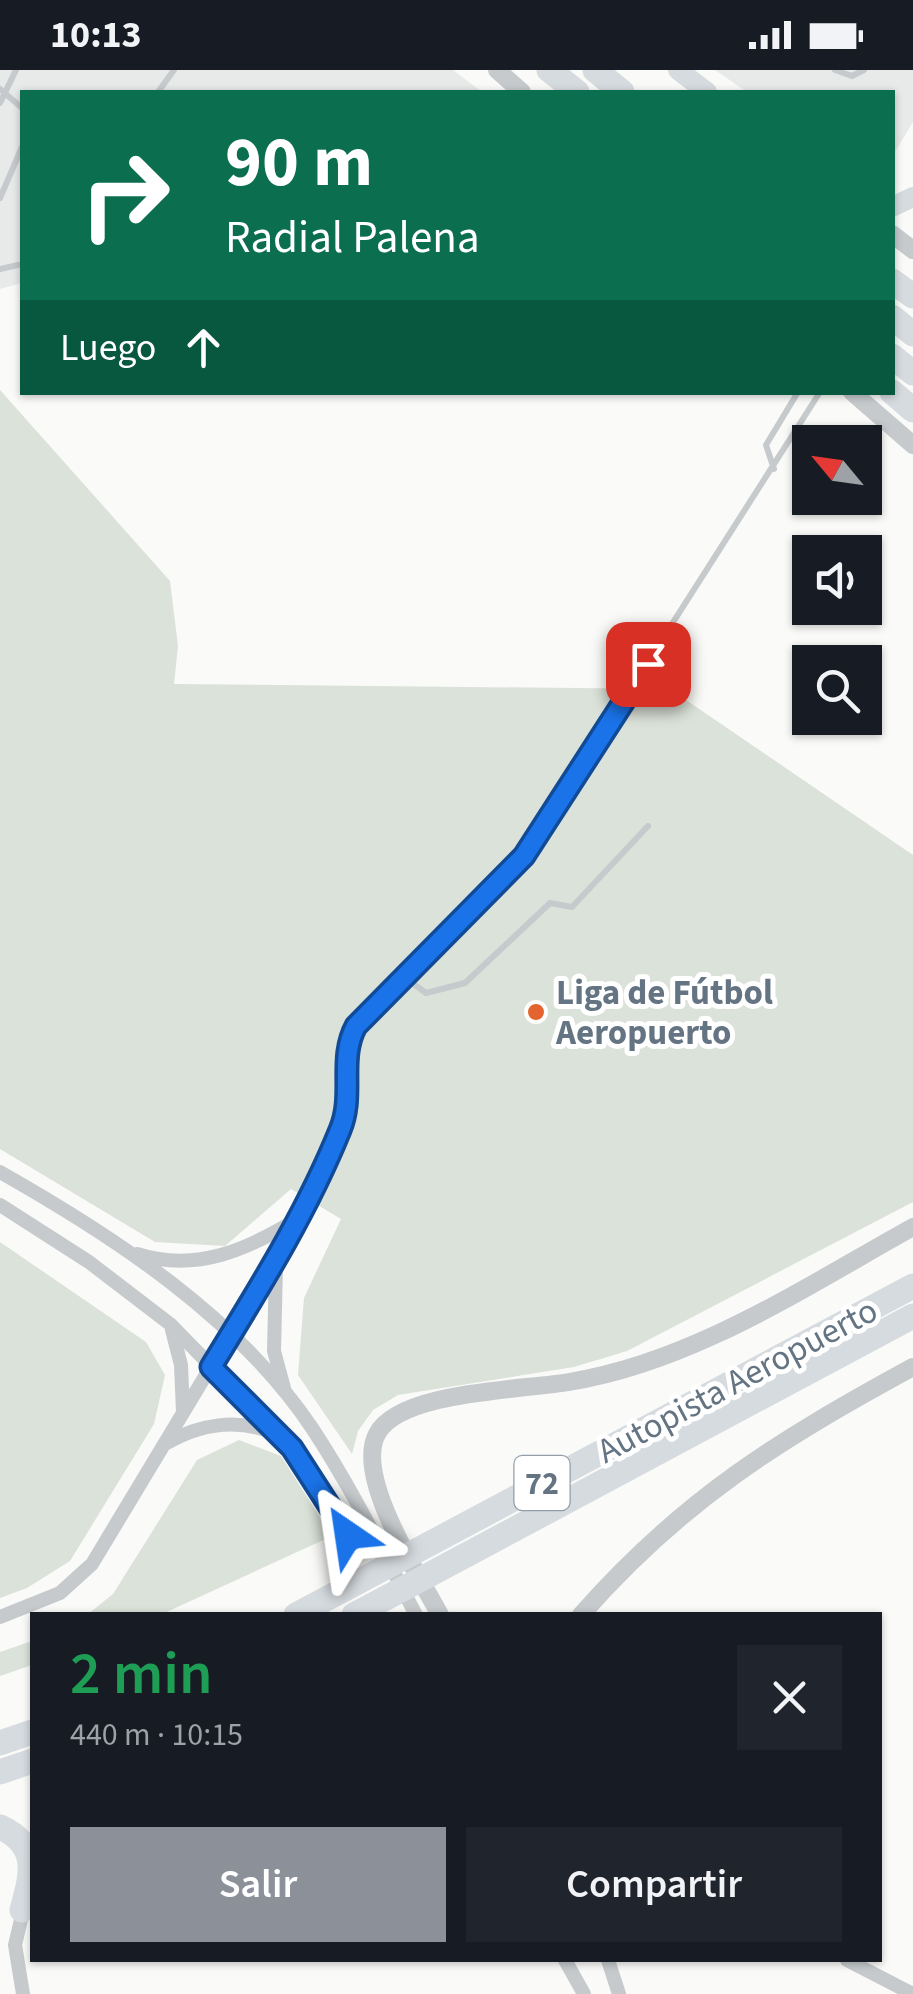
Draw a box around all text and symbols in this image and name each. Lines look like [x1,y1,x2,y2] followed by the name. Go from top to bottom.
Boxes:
[50,8,142,62] text: 10:13
[225,113,373,213] text: 90 m
[60,130,190,260] icon: right
[225,206,480,270] text: Radial Palena
[176,320,231,375] icon: ahead
[60,321,156,375] text: Luego
[792,425,882,515] north arrow
[792,425,882,735] map controls
[792,535,882,625] button: sound
[606,622,691,707] pin
[621,637,676,692] icon: arrive
[792,645,882,735] button: search
[555,968,773,1058] place label: Liga de Fútbol Aeropuerto
[525,1001,547,1023] marker: Liga de Fútbol Aeropuerto
[588,1286,887,1476] street label: Autopista Aeropuerto
[514,1456,570,1510] road number: 72
[296,1483,400,1587] position arrow
[70,1632,213,1717] text: 2 min
[737,1645,842,1750] button: close
[70,1712,243,1758] text: 440 m · 10:15
[70,1827,446,1942] button: Salir
[466,1827,842,1942] button: Compartir

